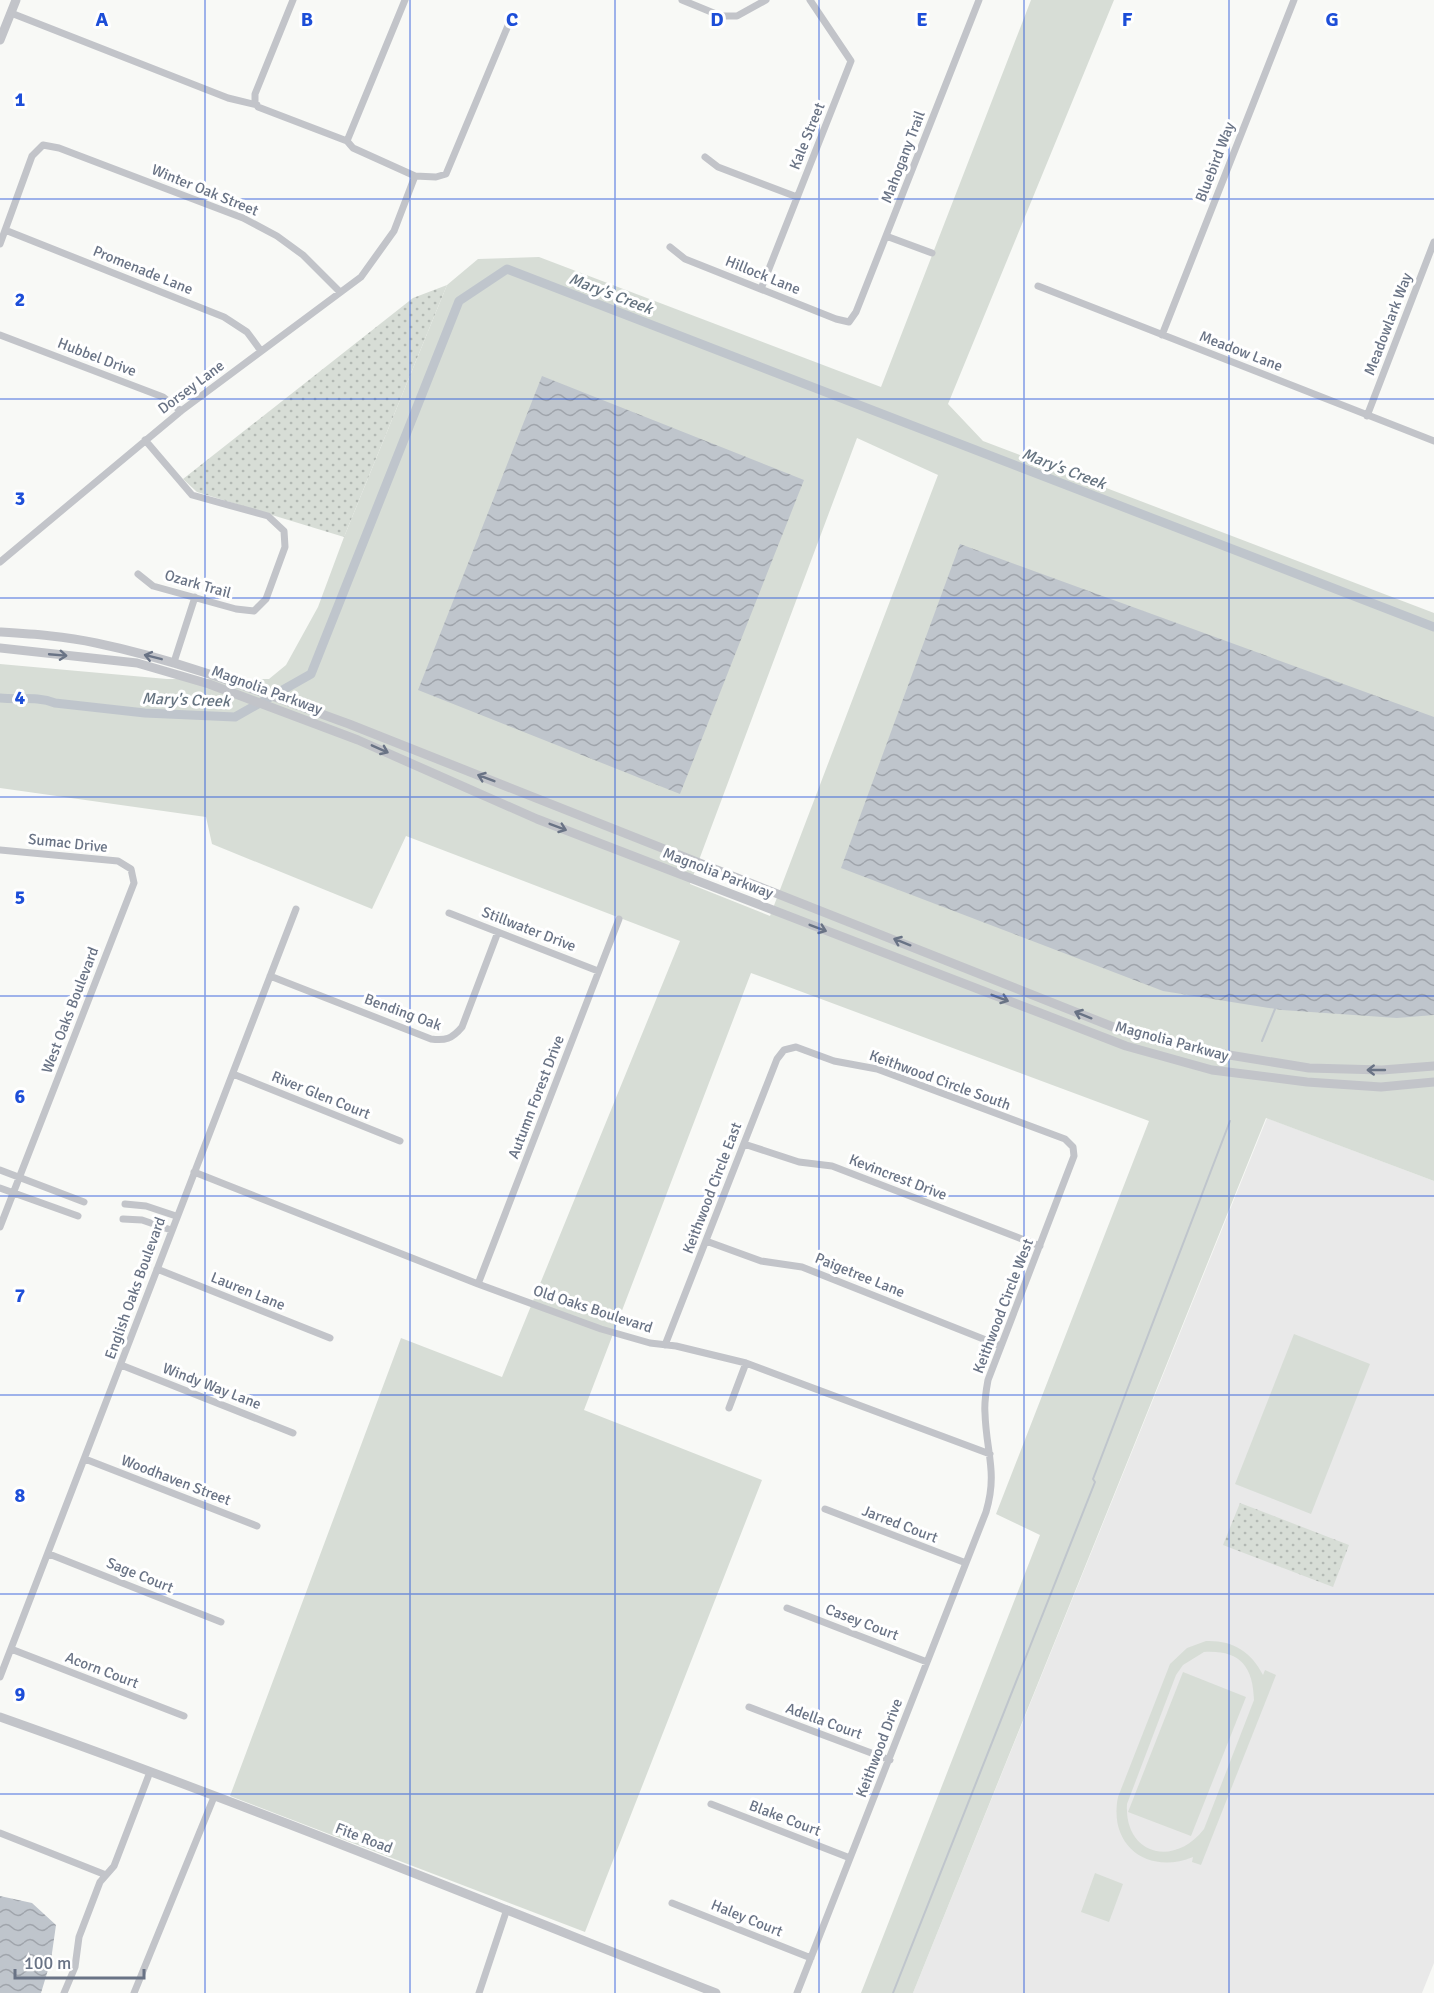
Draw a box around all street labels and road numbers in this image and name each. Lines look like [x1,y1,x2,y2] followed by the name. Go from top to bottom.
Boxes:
[785,100,829,172] street label: Kale Street
[877,108,929,206] street label: Mahogany Trail
[1192,119,1238,205] street label: Bluebird Way
[149,160,261,220] street label: Winter Oak Street
[90,242,196,298] street label: Promenade Lane
[723,252,803,298] street label: Hillock Lane
[1360,270,1416,378] street label: Meadowlark Way
[1197,327,1285,375] street label: Meadow Lane
[55,334,139,380] street label: Hubbel Drive
[154,356,228,418] street label: Dorsey Lane
[163,566,233,602] street label: Ozark Trail
[209,662,325,718] street label: Magnolia Parkway
[27,830,109,856] street label: Sumac Drive
[660,844,776,902] street label: Magnolia Parkway
[479,903,579,955] street label: Stillwater Drive
[38,944,102,1076] street label: West Oaks Boulevard
[362,990,445,1034] street label: Bending Oak
[1113,1017,1231,1065] street label: Magnolia Parkway
[504,1033,568,1161] street label: Autumn Forest Drive
[867,1046,1013,1114] street label: Keithwood Circle South
[269,1067,373,1123] street label: River Glen Court
[679,1120,745,1256] street label: Keithwood Circle East
[847,1150,949,1204] street label: Kevincrest Drive
[101,1214,169,1362] street label: English Oaks Boulevard
[969,1236,1037,1376] street label: Keithwood Circle West
[813,1249,907,1301] street label: Paigetree Lane
[208,1268,288,1314] street label: Lauren Lane
[531,1281,655,1337] street label: Old Oaks Boulevard
[160,1359,264,1413] street label: Windy Way Lane
[119,1451,233,1509] street label: Woodhaven Street
[860,1501,940,1547] street label: Jarred Court
[104,1553,176,1597] street label: Sage Court
[823,1600,901,1644] street label: Casey Court
[63,1648,141,1692] street label: Acorn Court
[852,1696,906,1800] street label: Keithwood Drive
[783,1699,865,1743] street label: Adella Court
[747,1796,823,1840] street label: Blake Court
[333,1819,395,1857] street label: Fite Road
[709,1895,785,1941] street label: Haley Court

